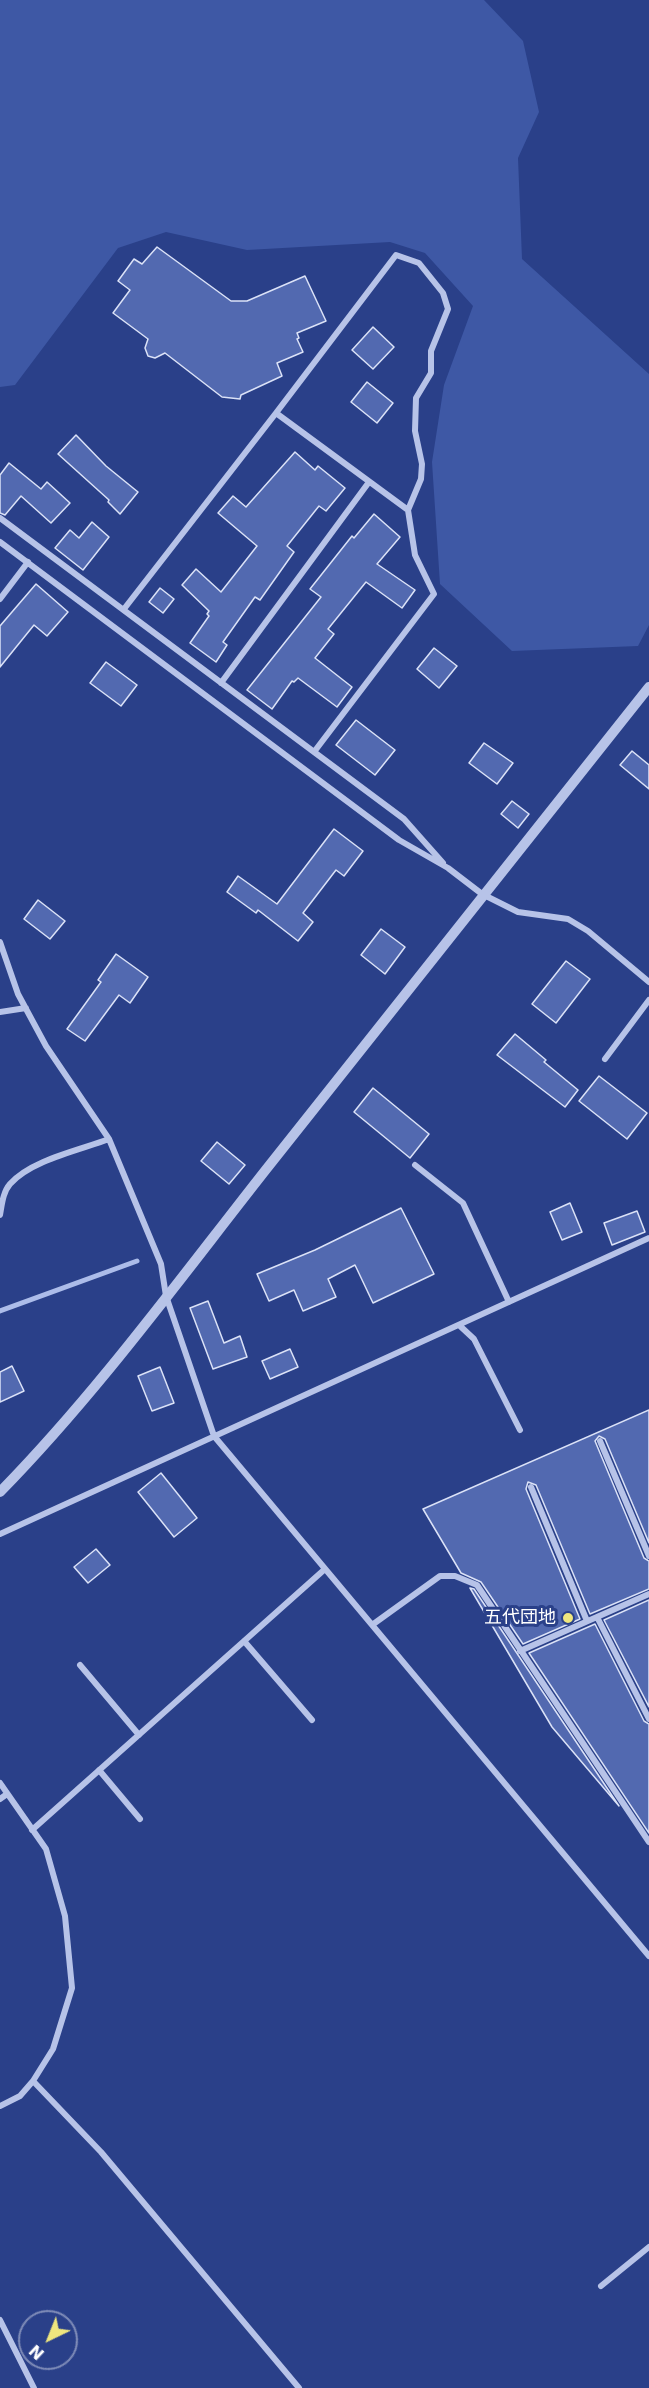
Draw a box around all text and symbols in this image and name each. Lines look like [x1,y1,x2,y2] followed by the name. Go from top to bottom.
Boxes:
[484,1607,556,1629] place label: 五代団地
[561,1611,575,1625] marker: 五代団地
[18,2310,78,2370] north arrow
[25,2341,48,2364] text: N

